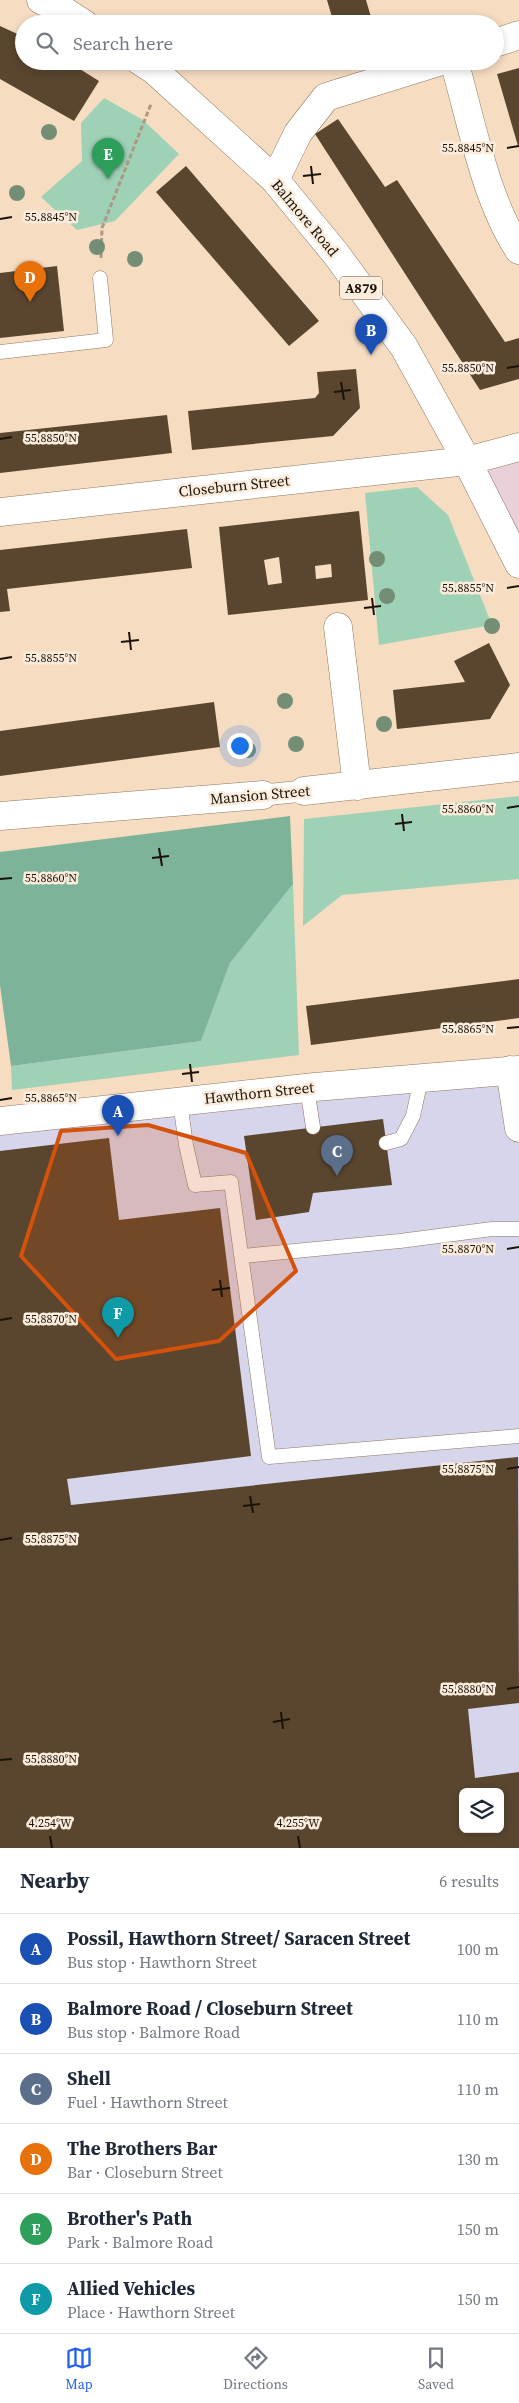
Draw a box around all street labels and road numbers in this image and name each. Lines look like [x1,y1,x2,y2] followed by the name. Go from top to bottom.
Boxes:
[267,175,344,261] street label: Balmore Road
[340,276,382,300] road number: A879
[178,469,290,502] street label: Closeburn Street
[209,780,311,809] street label: Mansion Street
[203,1076,315,1109] street label: Hawthorn Street

